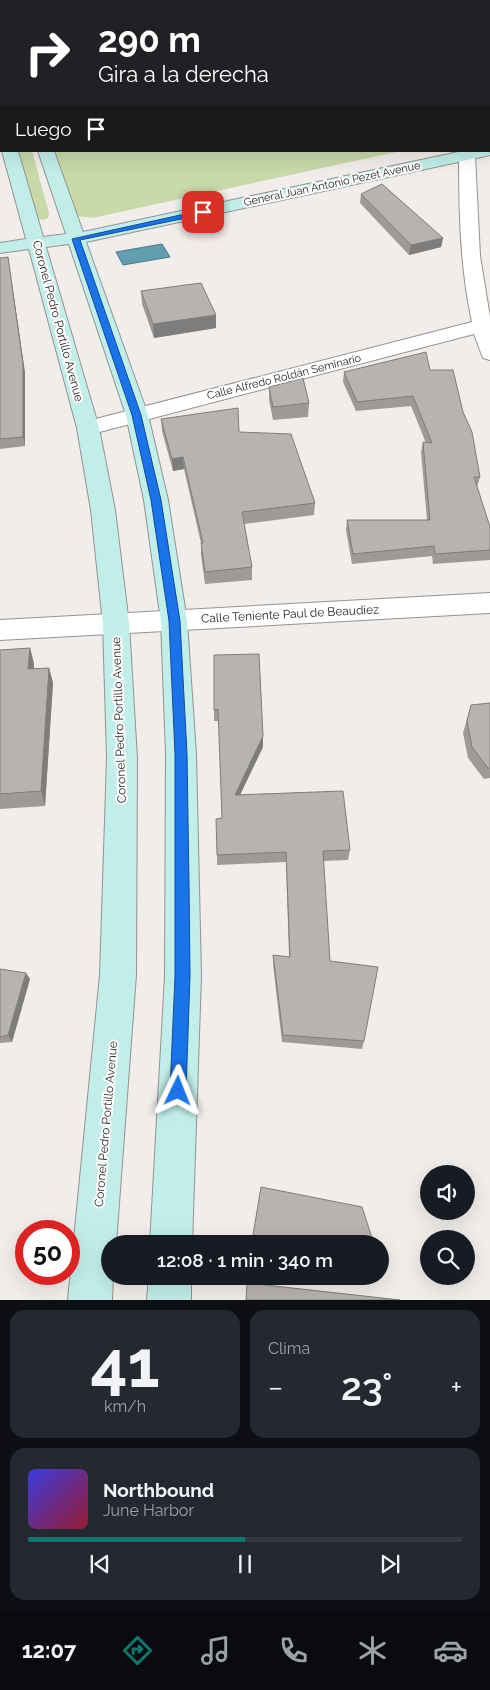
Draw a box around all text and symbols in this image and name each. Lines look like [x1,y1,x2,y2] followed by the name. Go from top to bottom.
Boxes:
[98,19,201,60] text: 290 m
[15,20,80,85] icon: right
[98,61,269,87] text: Gira a la derecha
[82,115,110,143] icon: arrive
[15,118,72,140] text: Luego
[242,159,422,209] street label: General Juan Antonio Pezet Avenue
[182,191,224,233] pin
[189,198,217,226] icon: arrive
[30,239,86,403] street label: Coronel Pedro Portillo Avenue
[206,351,363,402] street label: Calle Alfredo Roldán Seminario
[201,602,379,626] street label: Calle Teniente Paul de Beaudiez
[109,637,129,803] street label: Coronel Pedro Portillo Avenue
[92,1041,120,1207] street label: Coronel Pedro Portillo Avenue
[151,1064,203,1116] position arrow
[420,1165,475,1285] map controls
[420,1165,475,1220] button: sound
[15,1220,80,1285] speed limit sign: 50
[420,1230,475,1285] button: search
[157,1249,333,1271] text: 12:08 · 1 min · 340 m
[90,1326,160,1402] text: 41
[268,1339,310,1358] text: Clima
[341,1364,393,1409] text: 23°
[268,1371,283,1404] text: −
[450,1371,462,1404] text: +
[104,1397,146,1416] text: km/h
[103,1479,214,1501] text: Northbound
[103,1501,194,1520] text: June Harbor
[86,1550,114,1578] icon: previous
[231,1550,259,1578] icon: pause
[376,1550,404,1578] icon: next
[120,1633,155,1668] icon: directions
[198,1633,233,1668] icon: music
[276,1633,311,1668] icon: phone
[355,1633,390,1668] icon: climate
[433,1633,468,1668] icon: car
[22,1637,76,1663] text: 12:07

